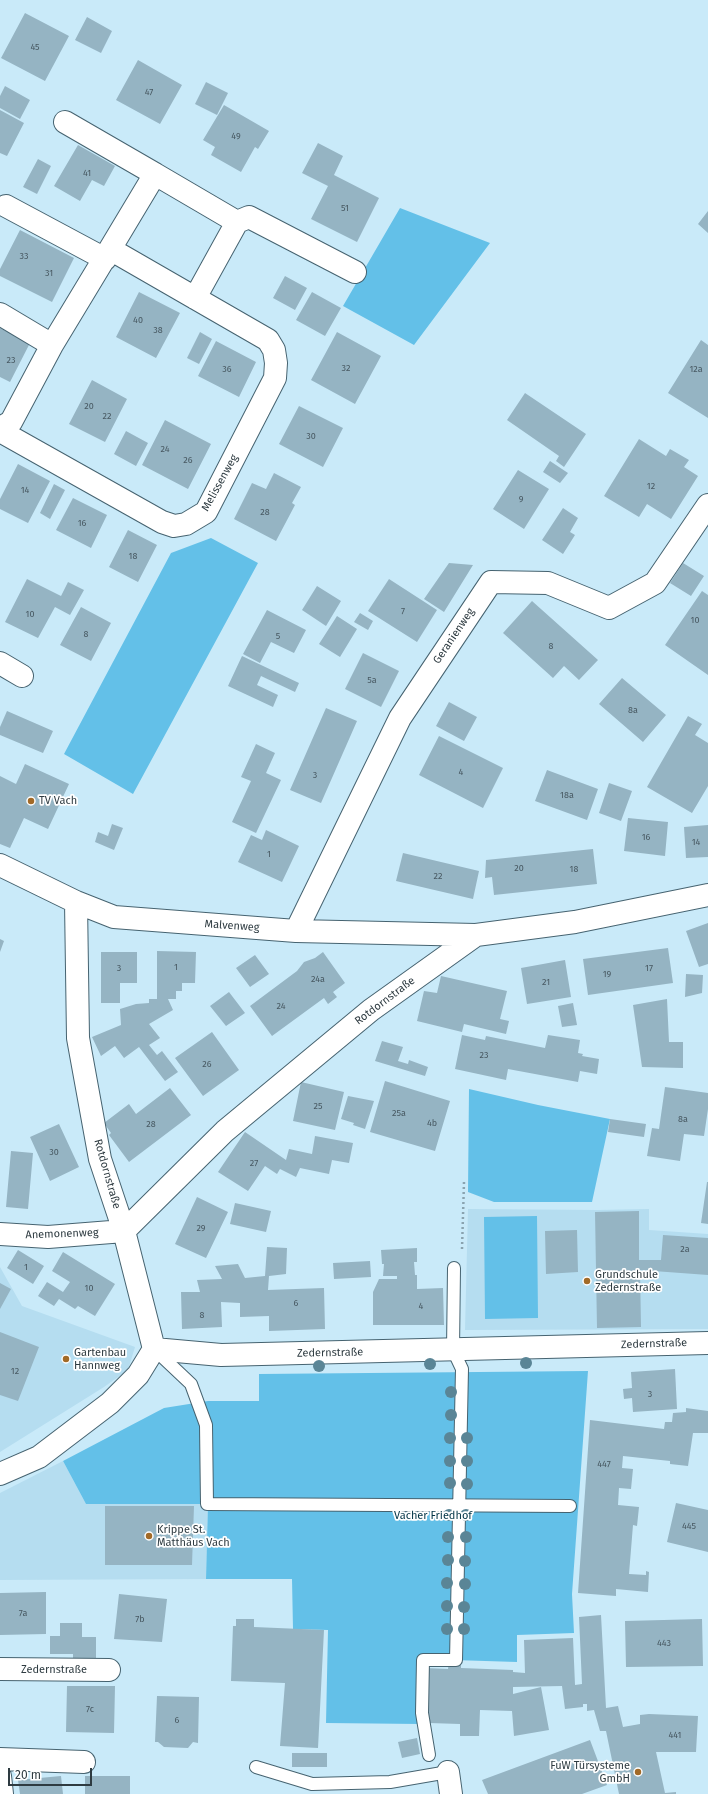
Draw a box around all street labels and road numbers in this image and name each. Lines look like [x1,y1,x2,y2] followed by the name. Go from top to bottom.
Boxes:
[199,452,241,514] street label: Melissenweg
[431,606,477,666] street label: Geranienweg
[204,917,260,935] street label: Malvenweg
[352,974,418,1028] street label: Rotdornstraße
[91,1138,123,1210] street label: Rotdornstraße
[25,1226,99,1242] street label: Anemonenweg
[621,1336,687,1352] street label: Zedernstraße
[297,1346,363,1360] street label: Zedernstraße
[21,1663,87,1677] street label: Zedernstraße

